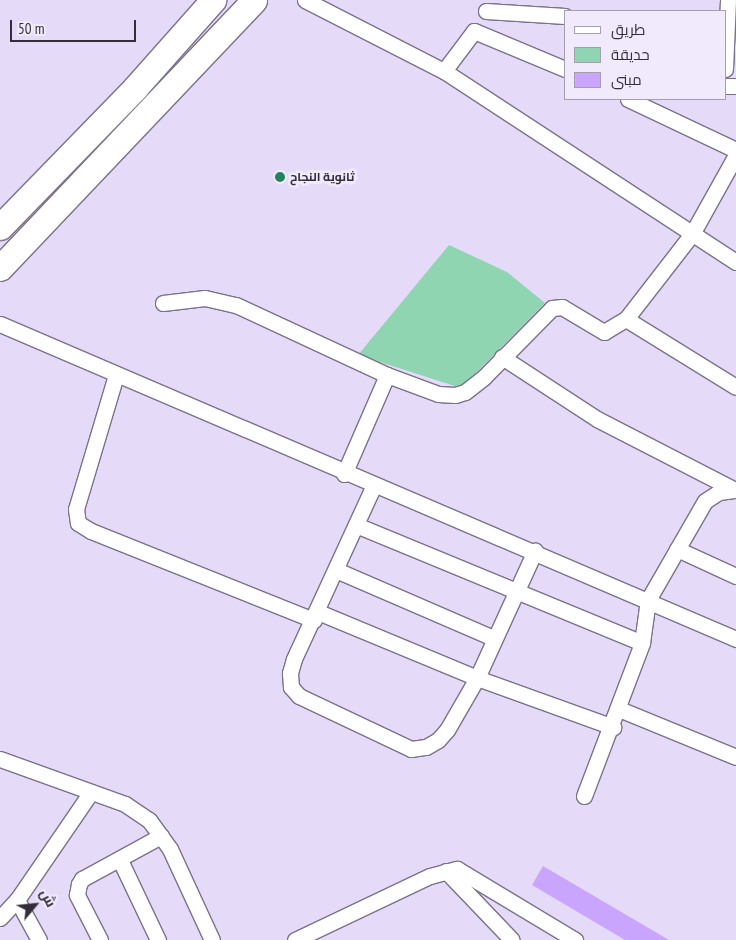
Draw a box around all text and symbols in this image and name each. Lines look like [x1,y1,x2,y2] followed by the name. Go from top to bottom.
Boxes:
[12,10,139,42] scale bar
[564,10,726,100] legend
[18,19,44,38] text: 50 m
[611,20,645,39] text: طريق
[611,45,650,64] text: حديقة
[611,70,642,89] text: مبنى
[290,170,354,184] place label: ثانوية النجاح
[274,171,286,183] marker: ثانوية النجاح
[10,880,60,930] north arrow
[36,886,60,910] text: ش

